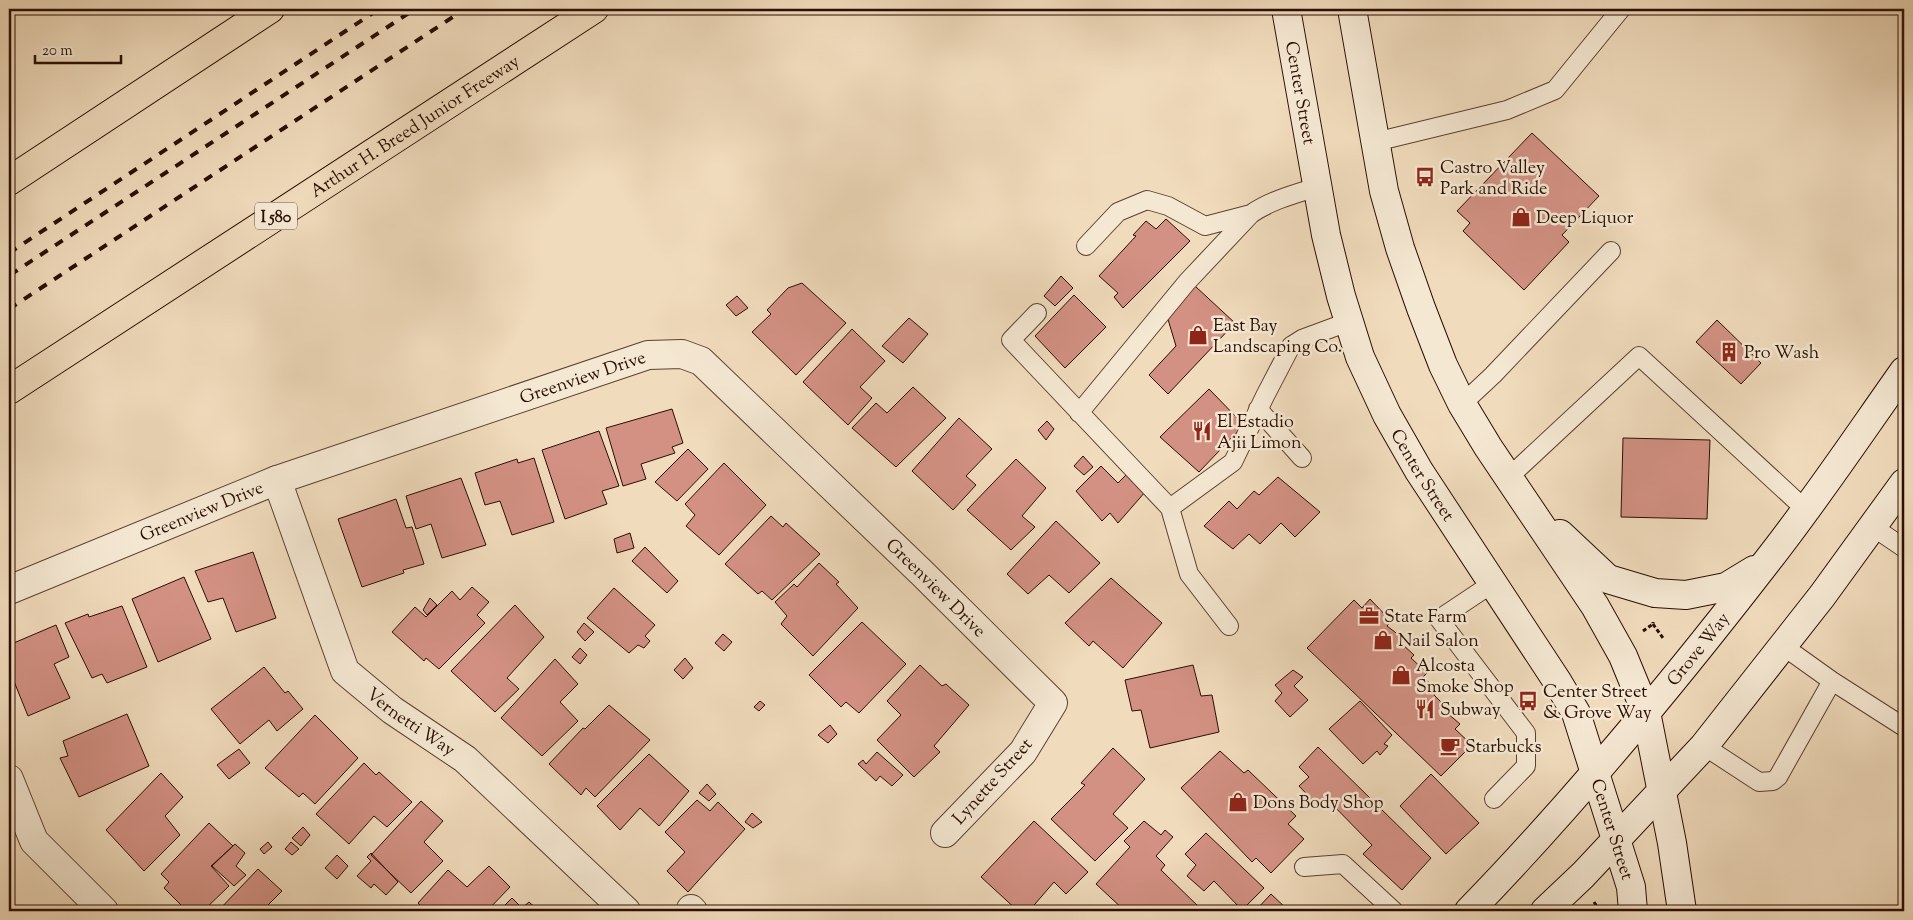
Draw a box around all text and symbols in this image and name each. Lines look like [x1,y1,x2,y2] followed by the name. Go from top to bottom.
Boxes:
[35,32,121,64] scale bar
[1277,39,1321,147] street label: Center Street
[42,41,73,62] text: 20 m
[306,50,526,205] street label: Arthur H. Breed Junior Freeway
[1440,156,1547,203] place label: Castro Valley Park and Ride
[1414,166,1436,188] bus stop icon: Castro Valley Park and Ride
[255,202,297,230] road number: I 580
[1510,206,1532,228] shop icon: Deep Liquor
[1536,206,1634,232] place label: Deep Liquor
[1213,314,1342,361] place label: East Bay Landscaping Co.
[1187,324,1209,346] shop icon: East Bay Landscaping Co.
[1718,341,1740,363] building icon: Pro Wash
[1744,341,1820,367] place label: Pro Wash
[517,346,650,412] street label: Greenview Drive
[1217,410,1302,457] place label: El Estadio Ajii Limon
[1191,420,1213,442] restaurant icon: El Estadio Ajii Limon
[1383,425,1460,527] street label: Center Street
[136,476,268,550] street label: Greenview Drive
[879,534,991,644] street label: Greenview Drive
[1358,605,1380,627] office icon: State Farm
[1384,605,1467,631] place label: State Farm
[1662,608,1737,693] street label: Grove Way
[1372,629,1394,651] shop icon: Nail Salon
[1398,629,1479,655] place label: Nail Salon
[1416,654,1514,701] place label: Alcosta Smoke Shop
[1390,664,1412,686] shop icon: Alcosta Smoke Shop
[1543,680,1652,727] place label: Center Street & Grove Way
[360,683,460,764] street label: Vernetti Way
[1517,690,1539,712] bus stop icon: Center Street & Grove Way
[1414,698,1436,720] restaurant icon: Subway
[1440,698,1501,724] place label: Subway
[947,733,1040,832] street label: Lynette Street
[1439,735,1461,757] cafe icon: Starbucks
[1465,735,1542,761] place label: Starbucks
[1583,776,1639,883] street label: Center Street
[1227,791,1249,813] shop icon: Dons Body Shop
[1253,791,1383,817] place label: Dons Body Shop

